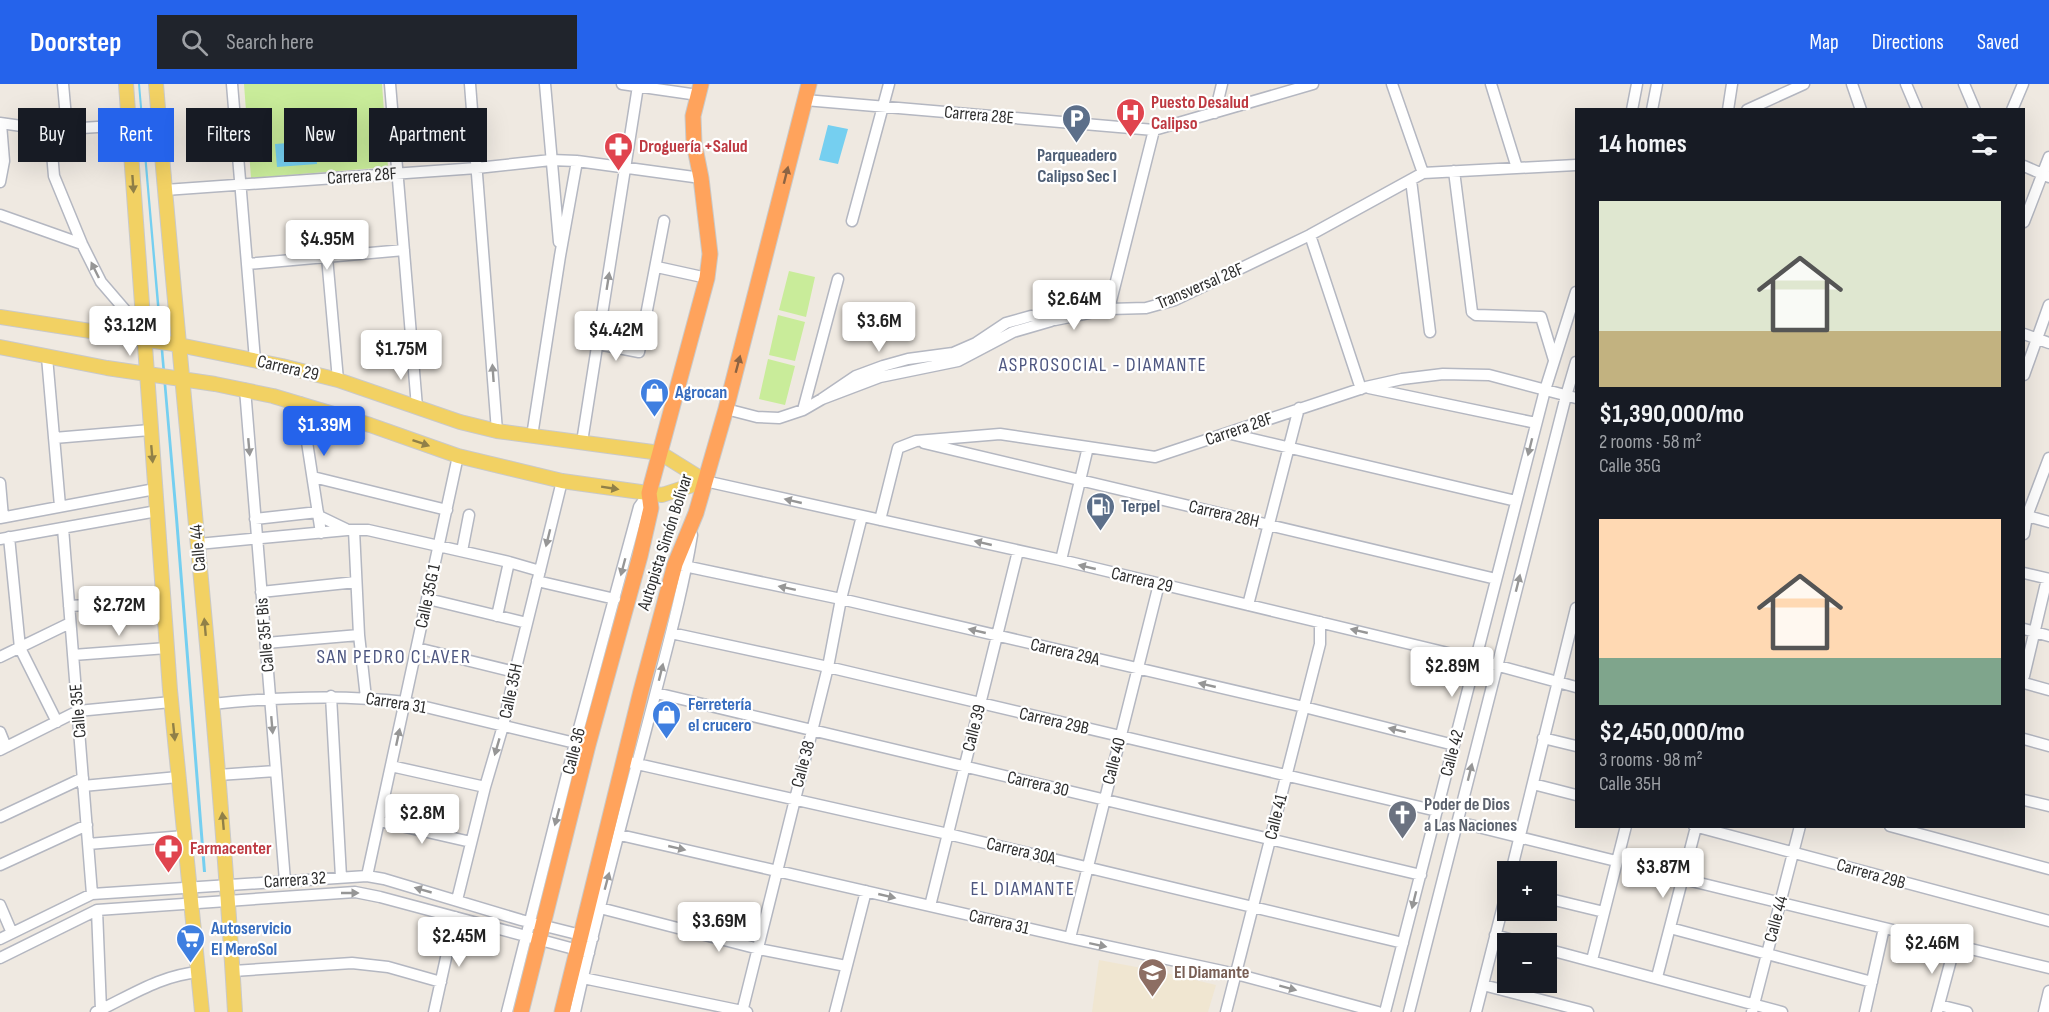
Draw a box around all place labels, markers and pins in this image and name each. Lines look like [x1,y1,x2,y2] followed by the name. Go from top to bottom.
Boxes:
[1151,92,1249,134] place label: Puesto Desalud Calipso
[1114,96,1146,138] hospital icon: Puesto Desalud Calipso
[1061,102,1093,144] parking icon: Parqueadero Calipso Sec I
[602,130,634,172] pharmacy icon: Droguería +Salud
[639,136,748,157] place label: Droguería +Salud
[1037,145,1117,187] place label: Parqueadero Calipso Sec I
[278,220,376,271] pin: $4.95M
[1025,280,1123,331] pin: $2.64M
[837,302,921,353] pin: $3.6M
[81,306,179,357] pin: $3.12M
[567,311,665,362] pin: $4.42M
[352,330,450,381] pin: $1.75M
[638,376,670,418] shop icon: Agrocan
[674,382,727,403] place label: Agrocan
[275,406,373,457] pin: $1.39M
[1084,490,1116,532] fuel station icon: Terpel
[1121,496,1160,517] place label: Terpel
[70,586,168,637] pin: $2.72M
[1403,647,1501,698] pin: $2.89M
[688,694,752,736] place label: Ferretería el crucero
[651,698,683,740] shop icon: Ferretería el crucero
[380,794,464,845] pin: $2.8M
[1424,794,1517,836] place label: Poder de Dios a Las Naciones
[1387,798,1419,840] church icon: Poder de Dios a Las Naciones
[153,832,185,874] pharmacy icon: Farmacenter
[190,838,272,859] place label: Farmacenter
[1614,848,1712,899] pin: $3.87M
[670,902,768,953] pin: $3.69M
[410,917,508,968] pin: $2.45M
[210,918,292,960] place label: Autoservicio El MeroSol
[174,922,206,964] supermarket icon: Autoservicio El MeroSol
[1883,924,1981,975] pin: $2.46M
[1137,956,1169,998] school or university icon: El Diamante
[1174,962,1250,983] place label: El Diamante

